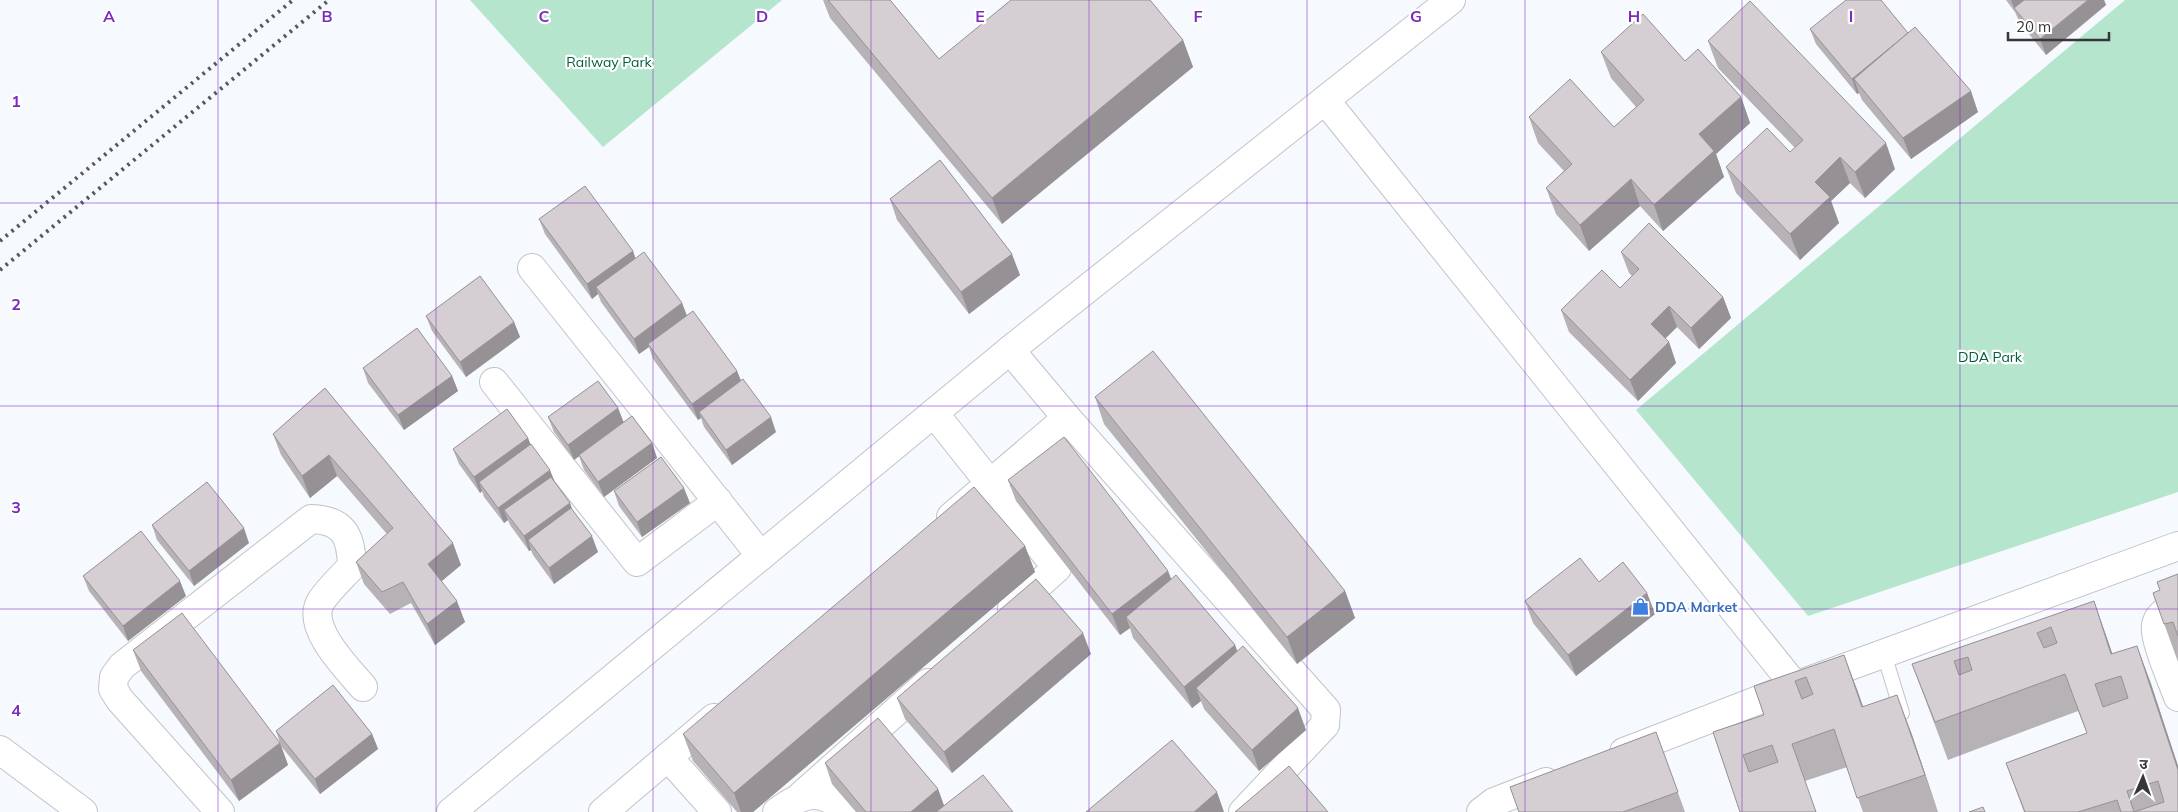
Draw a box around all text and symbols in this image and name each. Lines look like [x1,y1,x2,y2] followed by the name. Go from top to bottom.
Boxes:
[103,6,115,26] text: A
[321,6,333,26] text: B
[539,6,550,26] text: C
[756,6,768,26] text: D
[975,6,985,26] text: E
[1193,6,1203,26] text: F
[1410,6,1422,26] text: G
[1628,6,1640,26] text: H
[1849,6,1853,26] text: I
[2008,10,2109,42] scale bar
[2016,17,2051,36] text: 20 m
[566,53,653,71] park label: Railway Park
[11,91,21,111] text: 1
[11,294,21,314] text: 2
[1958,348,2023,366] park label: DDA Park
[11,497,21,517] text: 3
[1631,597,1651,617] shop icon: DDA Market
[1655,598,1738,616] place label: DDA Market
[11,700,21,720] text: 4
[2118,752,2168,802] north arrow
[2139,755,2149,773] text: उ

